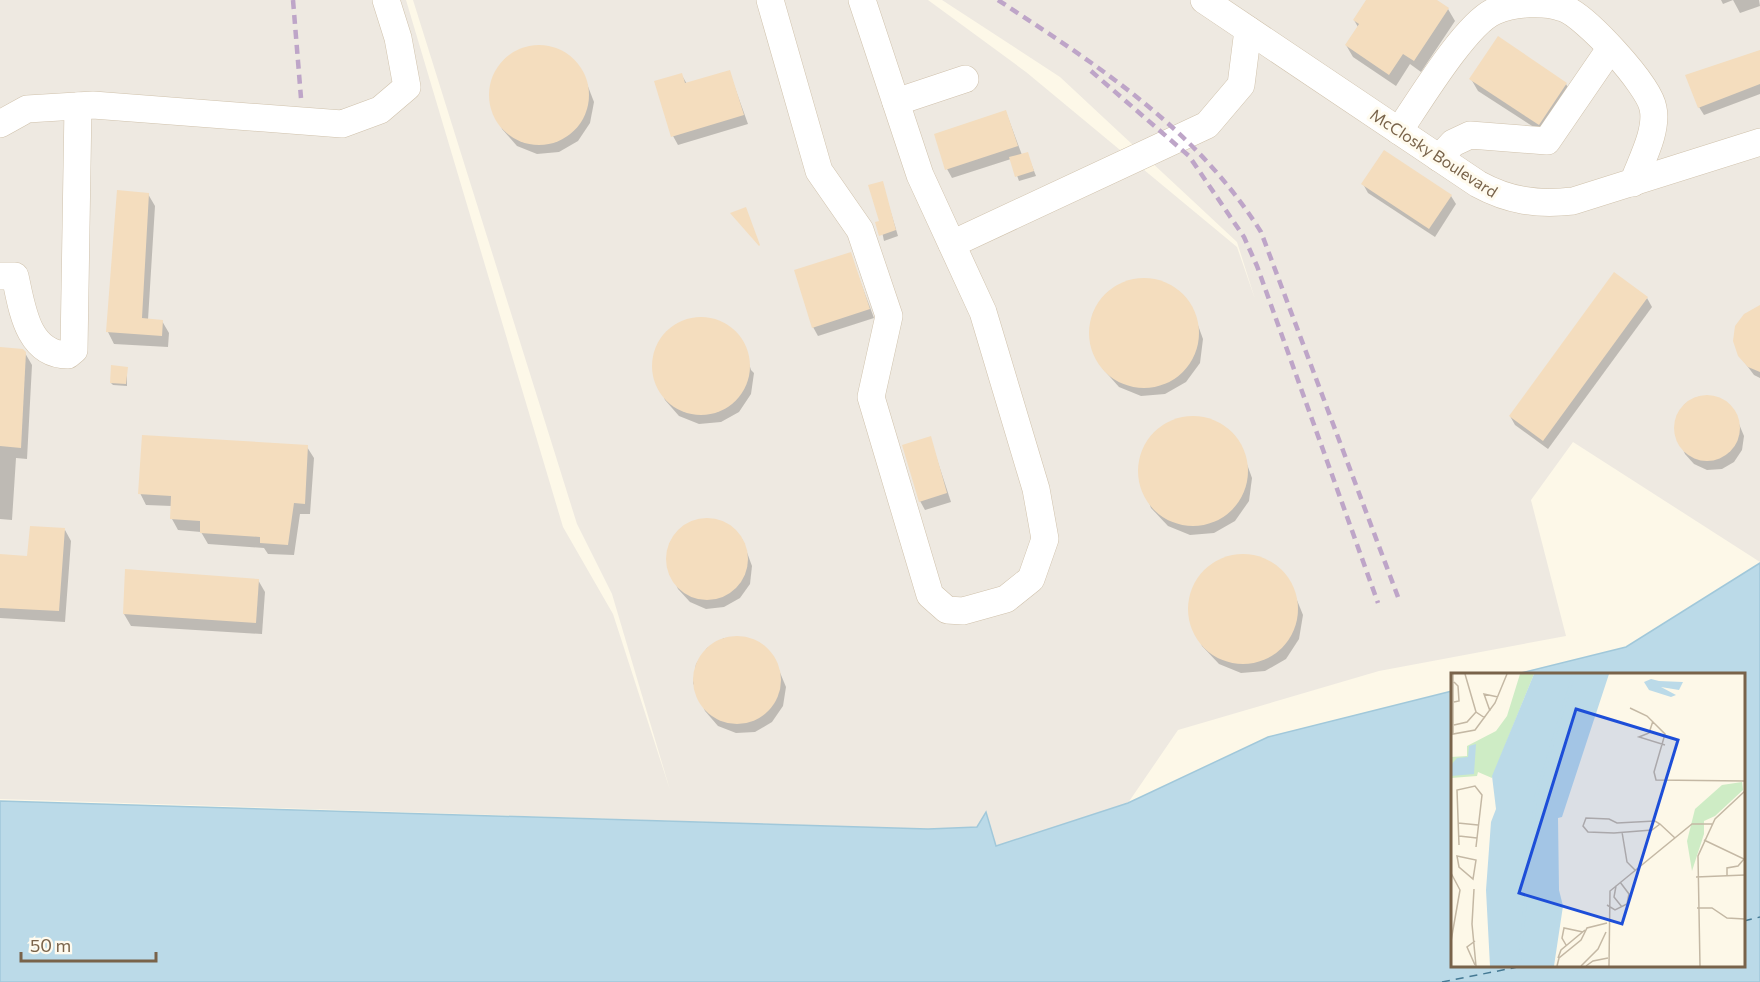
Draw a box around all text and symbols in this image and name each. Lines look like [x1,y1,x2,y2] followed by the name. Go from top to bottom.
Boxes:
[1367,104,1501,201] street label: McClosky Boulevard
[1451,673,1745,967] inset map
[21,925,156,963] scale bar
[30,934,71,956] text: 50 m

